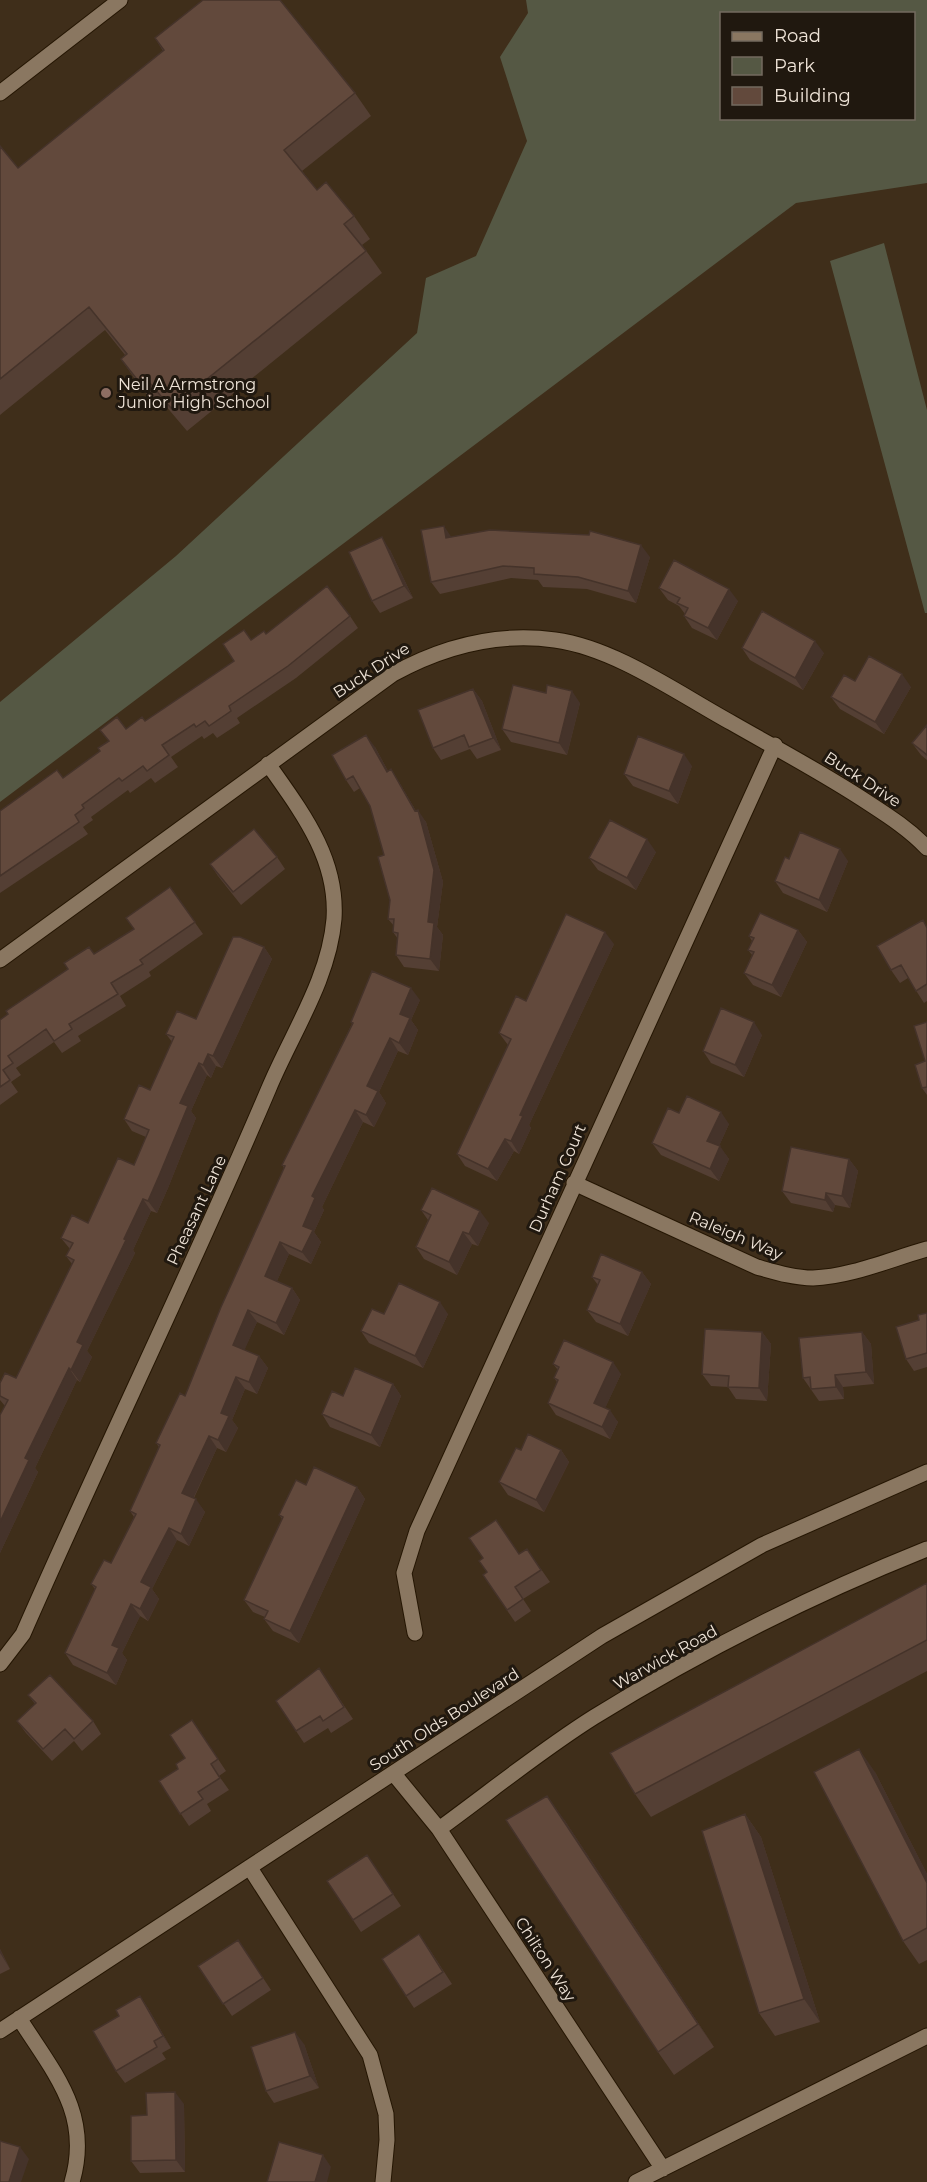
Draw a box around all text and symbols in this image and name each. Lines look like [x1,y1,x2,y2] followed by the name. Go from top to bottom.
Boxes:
[720,12,915,120] legend
[774,25,821,47] text: Road
[774,55,815,77] text: Park
[774,85,851,107] text: Building
[117,375,270,412] place label: Neil A Armstrong Junior High School
[99,386,113,400] marker: Neil A Armstrong Junior High School
[329,639,413,702] street label: Buck Drive
[821,748,905,811] street label: Buck Drive
[525,1121,590,1235] street label: Durham Court
[163,1152,230,1268] street label: Pheasant Lane
[686,1207,786,1264] street label: Raleigh Way
[610,1621,721,1694] street label: Warwick Road
[366,1664,523,1775] street label: South Olds Boulevard
[511,1914,580,2005] street label: Chilton Way

